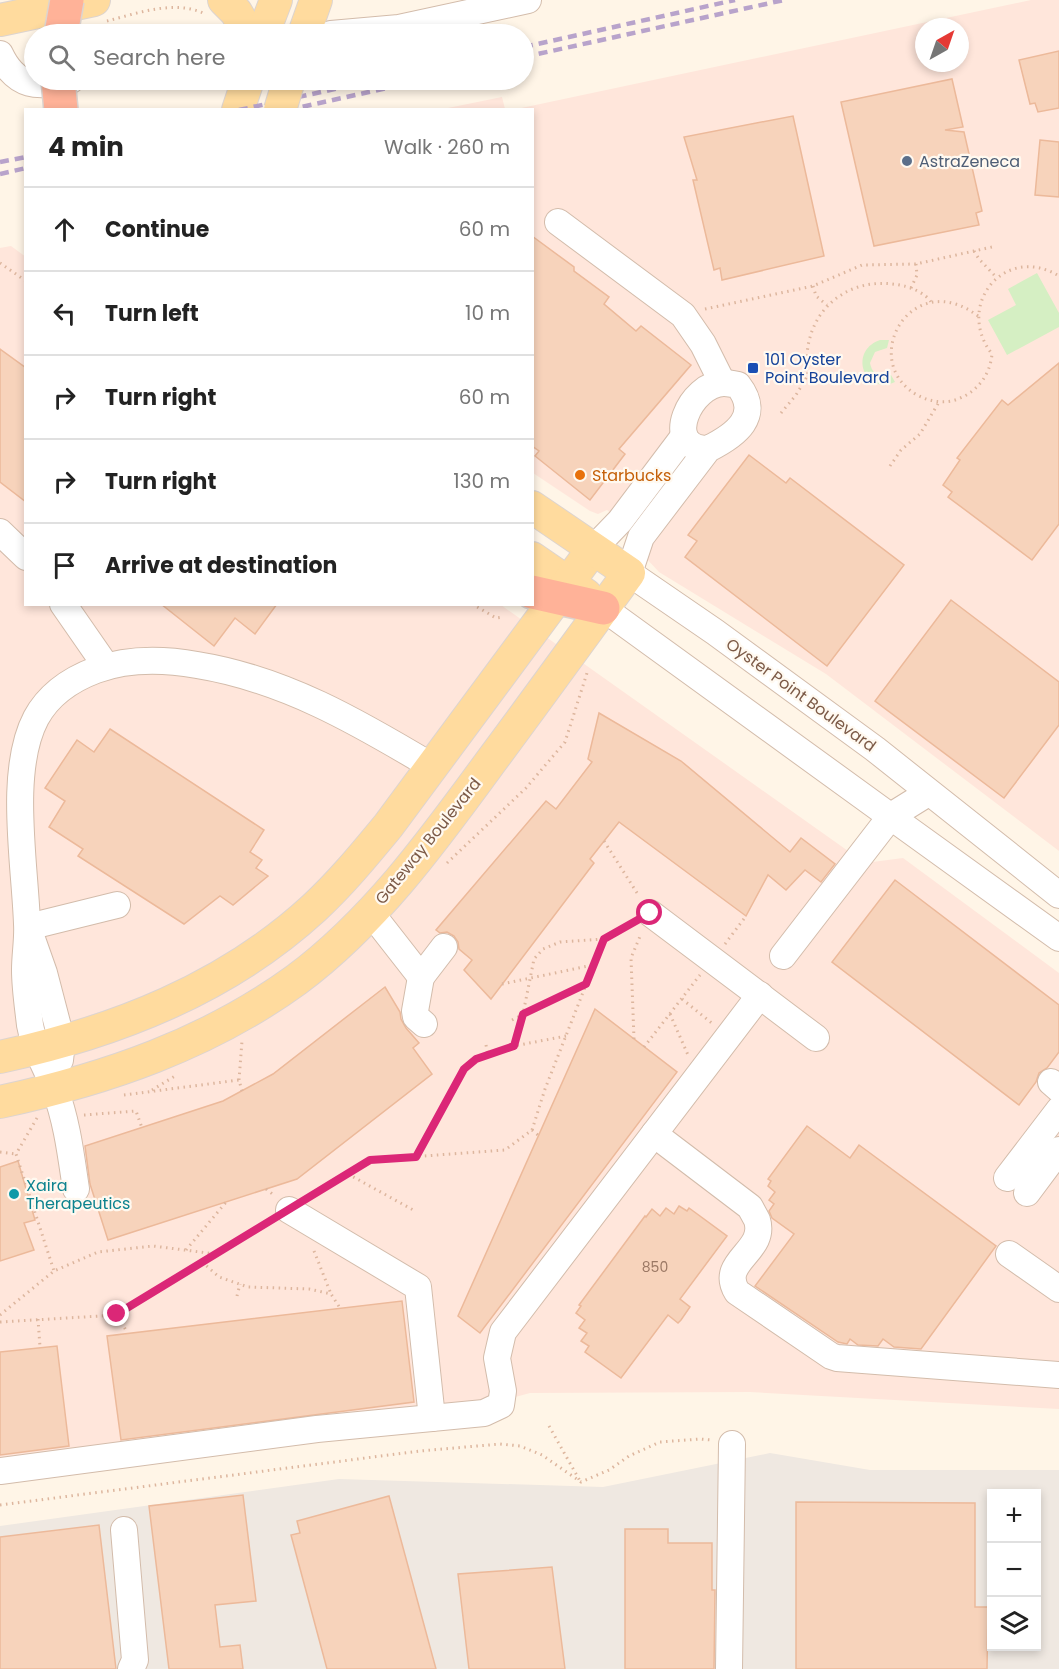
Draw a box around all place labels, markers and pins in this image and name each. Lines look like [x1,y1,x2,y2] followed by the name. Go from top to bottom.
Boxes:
[919,150,1020,173] place label: AstraZeneca
[900,154,914,168] marker: AstraZeneca
[765,348,890,389] place label: 101 Oyster Point Boulevard
[746,361,760,375] marker: 101 Oyster Point Boulevard
[592,464,671,487] place label: Starbucks
[573,468,587,482] marker: Starbucks
[26,1174,130,1215] place label: Xaira Therapeutics
[7,1187,21,1201] marker: Xaira Therapeutics

